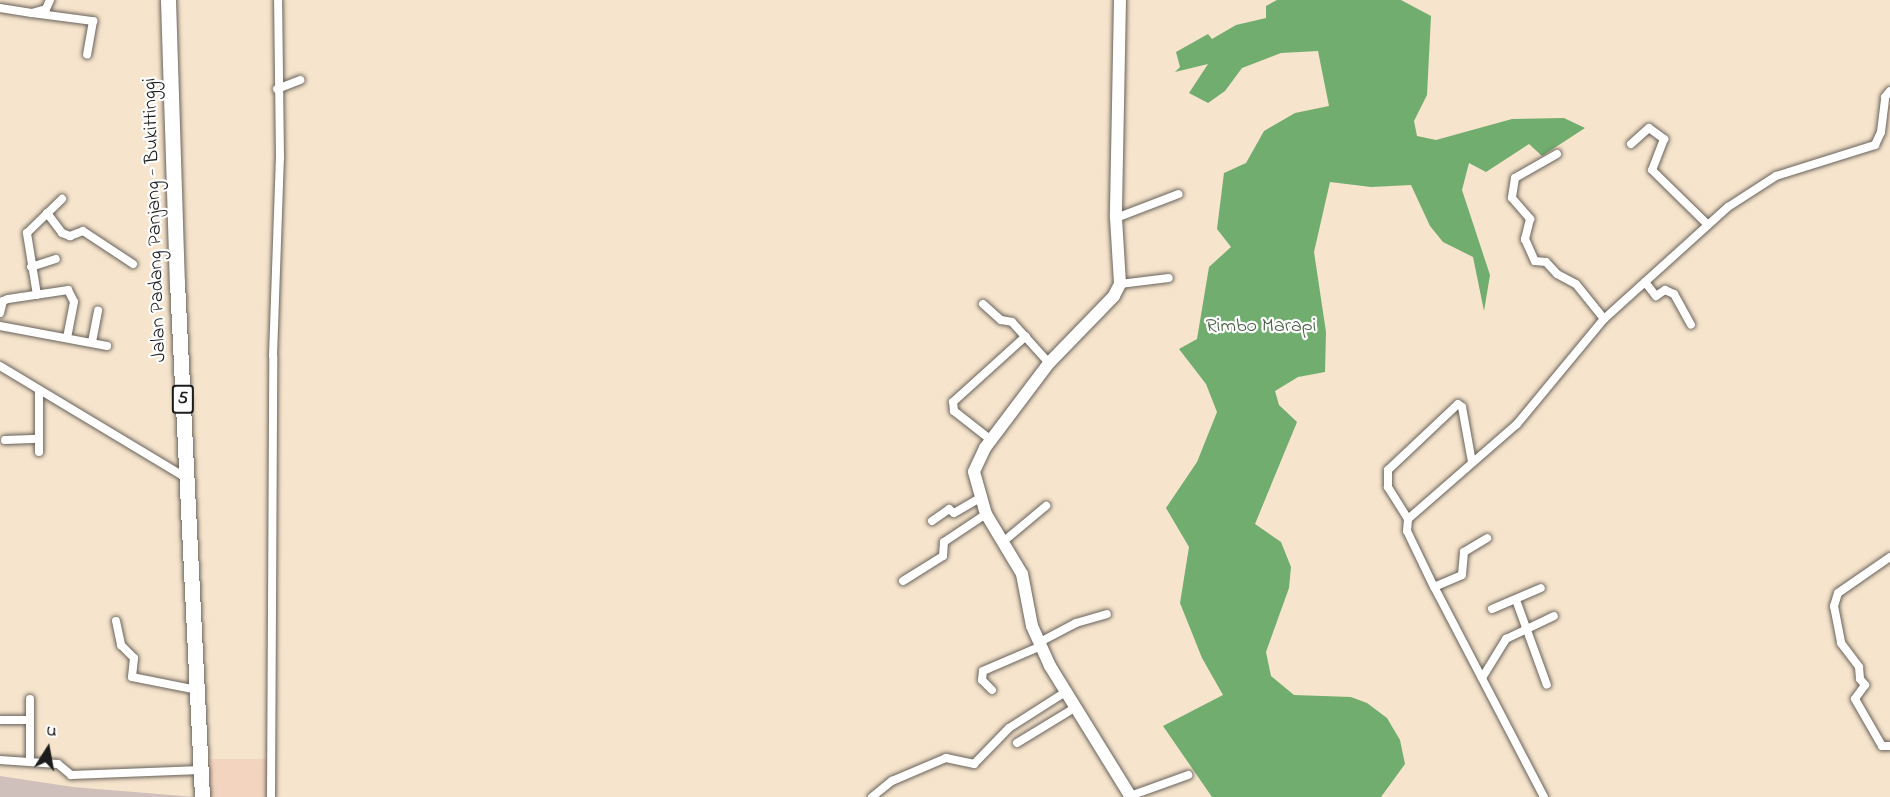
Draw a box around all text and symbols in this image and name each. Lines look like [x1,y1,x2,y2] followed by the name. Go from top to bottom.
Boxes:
[138,77,172,363] street label: Jalan Padang Panjang - Bukittinggi
[1206,314,1316,338] park label: Rimbo Marapi
[171,384,195,414] road number: 5
[18,719,78,779] north arrow
[44,719,59,744] text: U

